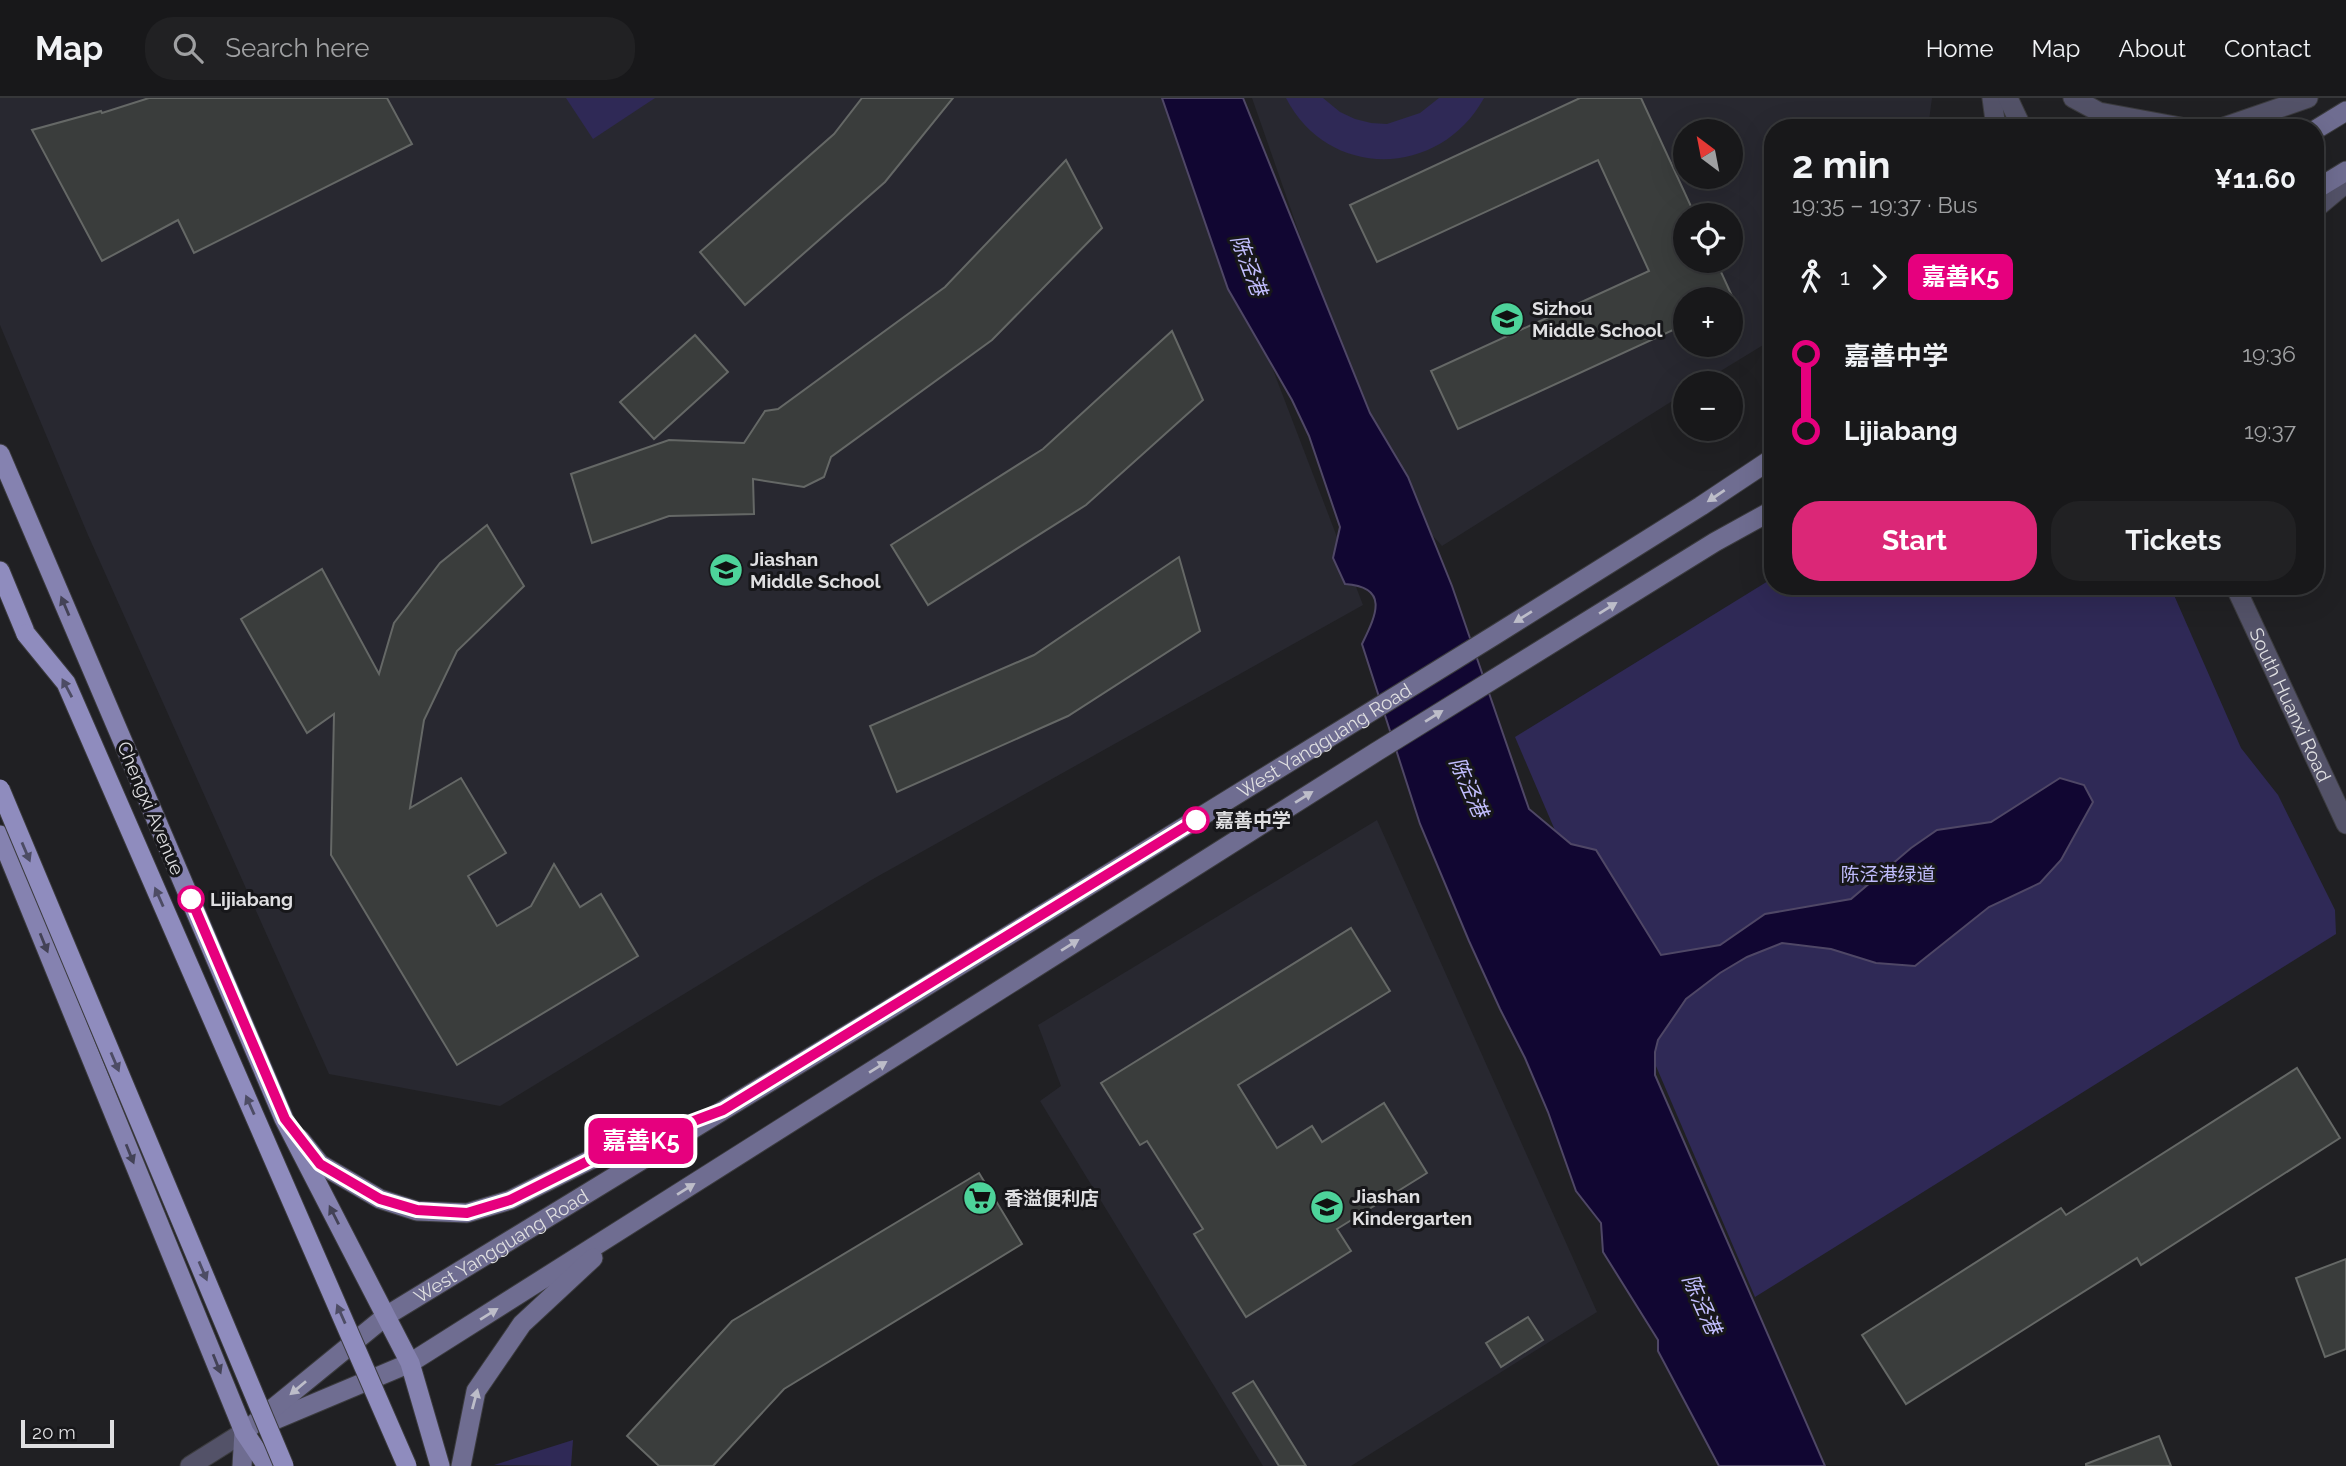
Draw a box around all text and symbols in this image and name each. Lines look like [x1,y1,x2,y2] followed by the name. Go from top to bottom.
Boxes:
[145,17,635,80] search box
[35,29,103,68] text: Map
[169,29,207,67] icon: search
[225,33,370,63] text: Search here
[1926,34,1994,63] text: Home
[2032,34,2080,63] text: Map
[2118,34,2186,63] text: About
[2224,34,2311,63] text: Contact
[1673,119,1743,189] north arrow
[1673,119,1743,441] map controls
[1792,142,1891,187] text: 2 min
[2214,164,2296,194] text: ¥11.60
[1792,191,1978,218] text: 19:35 – 19:37 · Bus
[1673,203,1743,273] button: locate
[1226,231,1273,302] water label: 陈泾港
[1792,258,1830,296] icon: walk
[1860,258,1898,296] icon: forward
[1922,262,1999,291] text: 嘉善K5
[1840,263,1850,290] text: 1
[1673,287,1743,357] button: +
[1532,297,1664,341] place label: Sizhou Middle School
[1488,300,1526,338] school or university icon: Sizhou Middle School
[2242,340,2296,367] text: 19:36
[1844,341,1948,371] text: 嘉善中学
[1673,371,1743,441] button: −
[1844,416,1958,446] text: Lijiabang
[2244,417,2296,444] text: 19:37
[1707,489,1725,503] one-way arrow
[1792,501,2037,581] button: Start
[2051,501,2296,581] button: Tickets
[750,548,882,592] place label: Jiashan Middle School
[707,551,745,589] school or university icon: Jiashan Middle School
[59,595,70,616] one-way arrow
[1598,602,1617,615] one-way arrow
[1514,610,1533,623] one-way arrow
[2245,624,2336,785] street label: South Huanxi Road
[62,678,74,698] one-way arrow
[1233,679,1415,802] street label: West Yangguang Road
[1425,709,1444,722] one-way arrow
[113,738,189,878] street label: Chengxi Avenue
[1445,753,1494,824] water label: 陈泾港
[1294,791,1314,804] one-way arrow
[1183,807,1209,833] marker: 嘉善中学
[1215,809,1291,831] place label: 嘉善中学
[21,842,32,863] one-way arrow
[1840,863,1936,885] park label: 陈泾港绿道
[153,886,164,907] one-way arrow
[178,886,204,912] marker: Lijiabang
[210,888,293,910] place label: Lijiabang
[39,933,50,954] one-way arrow
[1061,939,1080,952] one-way arrow
[109,1051,120,1072] one-way arrow
[869,1060,887,1074] one-way arrow
[244,1095,256,1115] one-way arrow
[592,1118,690,1164] line badge: 嘉善K5
[602,1126,680,1155] text: 嘉善K5
[125,1144,136,1165] one-way arrow
[961,1179,999,1217] supermarket icon: 香溢便利店
[676,1182,696,1195] one-way arrow
[410,1184,592,1307] street label: West Yangguang Road
[1352,1185,1472,1229] place label: Jiashan Kindergarten
[1004,1187,1099,1209] place label: 香溢便利店
[1308,1188,1346,1226] school or university icon: Jiashan Kindergarten
[329,1205,341,1225] one-way arrow
[197,1261,208,1282] one-way arrow
[1678,1270,1727,1341] water label: 陈泾港
[335,1303,346,1324] one-way arrow
[479,1307,498,1320] one-way arrow
[211,1354,222,1375] one-way arrow
[289,1380,307,1396] one-way arrow
[470,1388,481,1410] one-way arrow
[21,1417,114,1449] scale bar
[32,1421,76,1443] text: 20 m

